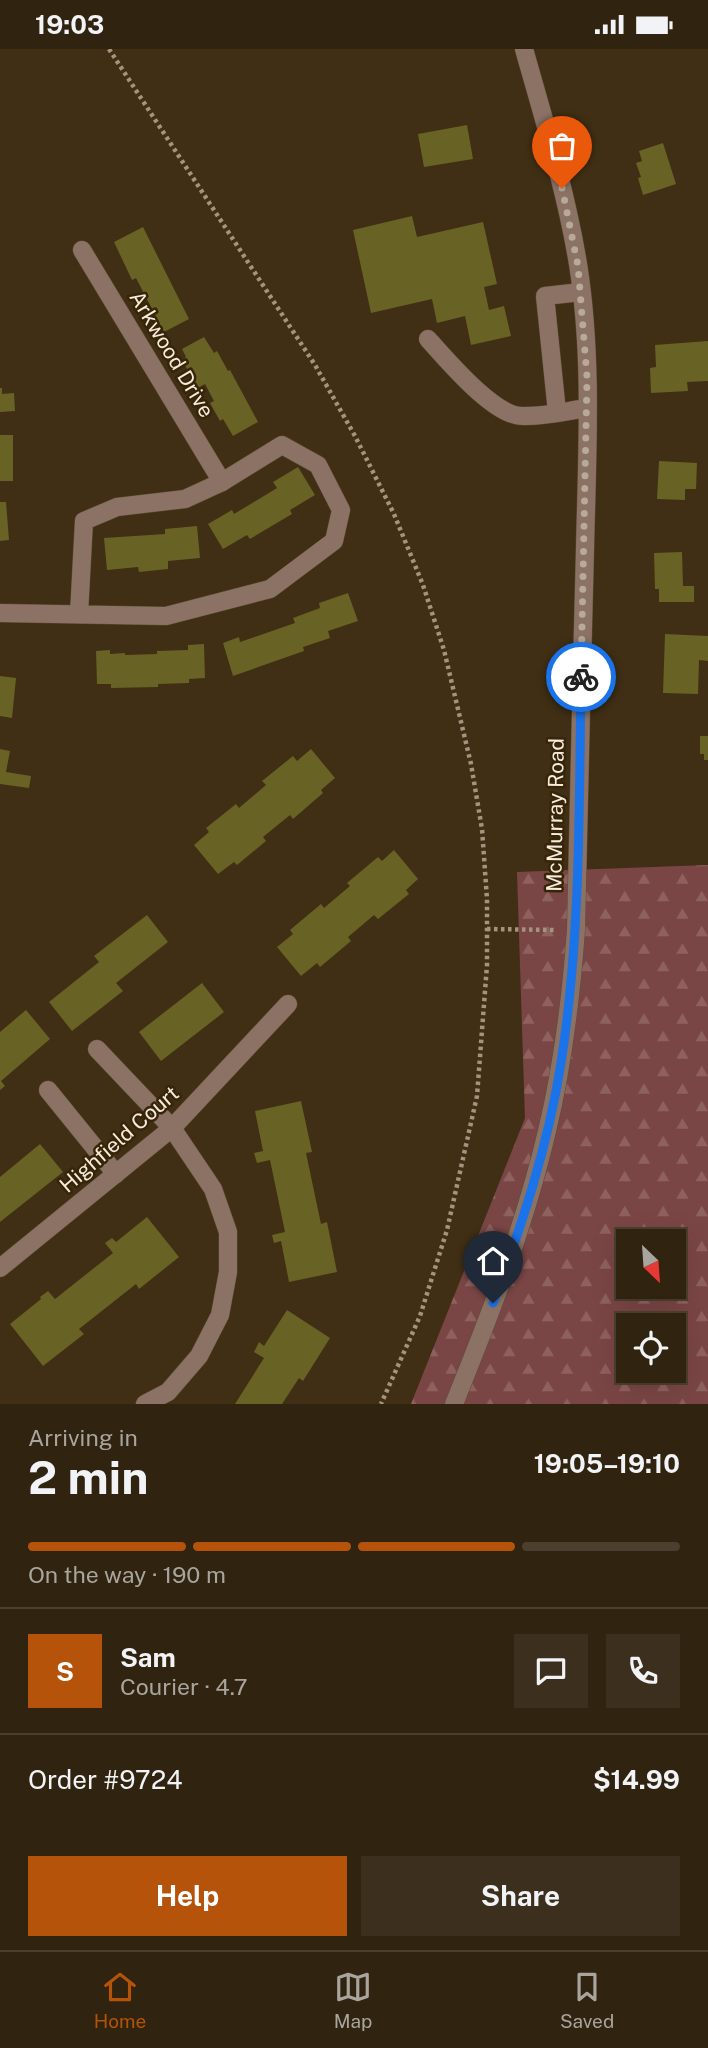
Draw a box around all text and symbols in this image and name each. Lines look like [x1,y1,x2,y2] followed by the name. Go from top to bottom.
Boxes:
[35,9,104,40] text: 19:03
[532,116,592,188] pin
[543,127,581,165] icon: bag
[124,286,220,422] street label: Arkwood Drive
[546,642,616,712] courier
[562,658,600,696] icon: bike
[541,738,569,892] street label: McMurray Road
[54,1081,184,1197] street label: Highfield Court
[616,1229,686,1299] north arrow
[616,1229,686,1383] map controls
[463,1231,523,1303] pin
[474,1242,512,1280] icon: home
[616,1313,686,1383] button: locate
[28,1424,138,1451] text: Arriving in
[534,1448,680,1479] text: 19:05–19:10
[28,1450,148,1504] text: 2 min
[28,1561,226,1588] text: On the way · 190 m
[514,1634,588,1708] button: chat
[606,1634,680,1708] button: phone
[120,1642,176,1673] text: Sam
[56,1656,74,1687] text: S
[120,1673,248,1700] text: Courier · 4.7
[28,1764,183,1795] text: Order #9724
[593,1764,680,1795] text: $14.99
[28,1856,347,1936] button: Help
[361,1856,680,1936] button: Share
[94,1968,146,2032] tab: Home
[334,1968,372,2032] tab: Map
[560,1968,614,2032] tab: Saved

